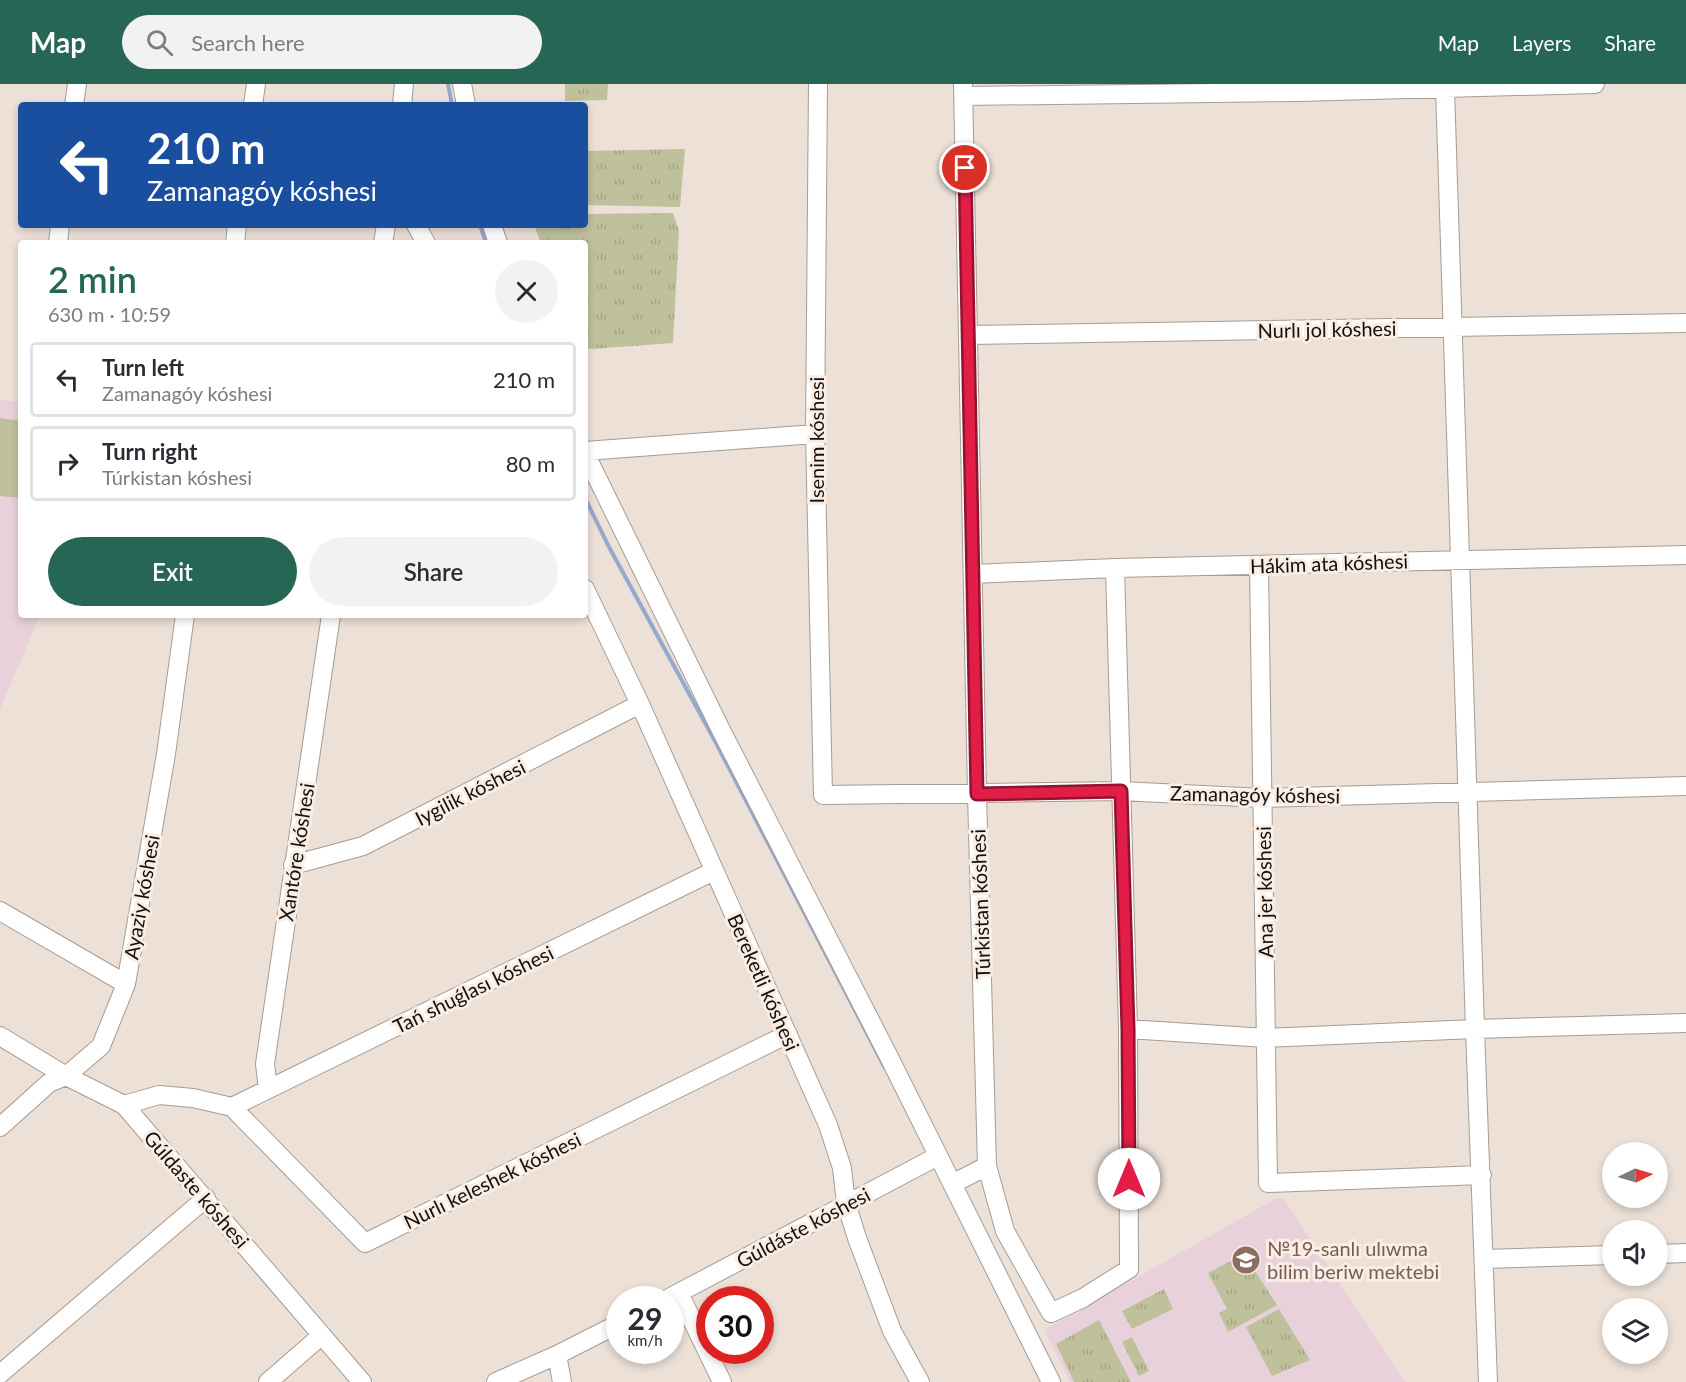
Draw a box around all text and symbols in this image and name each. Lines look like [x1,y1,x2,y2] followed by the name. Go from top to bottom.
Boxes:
[122,15,542,69] search box
[30,25,86,59] text: Map
[143,26,176,59] icon: search
[191,29,305,56] text: Search here
[1438,30,1479,55] text: Map
[1512,30,1571,55] text: Layers
[1604,30,1656,55] text: Share
[147,123,265,173] text: 210 m
[48,126,126,204] icon: left
[939,142,990,193] pin
[948,151,981,184] icon: arrive
[147,174,377,207] text: Zamanagóy kóshesi
[48,257,137,301] text: 2 min
[495,260,558,323] button: close
[48,302,171,326] text: 630 m · 10:59
[1257,316,1397,342] street label: Nurlı jol kóshesi
[102,354,184,381] text: Turn left
[51,363,84,396] icon: left
[493,366,555,393] text: 210 m
[804,377,828,503] street label: Isenim kóshesi
[102,381,272,405] text: Zamanagóy kóshesi
[102,438,197,465] text: Turn right
[51,447,84,480] icon: right
[506,450,555,477] text: 80 m
[102,465,252,489] text: Túrkistan kóshesi
[48,537,297,606] button: Exit
[309,537,558,606] button: Share
[1250,548,1408,578] street label: Hákim ata kóshesi
[411,754,529,830] street label: Iygilik kóshesi
[273,781,319,923] street label: Xantóre kóshesi
[1170,781,1340,807] street label: Zamanagóy kóshesi
[1251,826,1277,958] street label: Ana jer kóshesi
[965,829,995,979] street label: Túrkistan kóshesi
[118,833,164,961] street label: Ayaziy kóshesi
[723,910,805,1054] street label: Bereketli kóshesi
[389,940,557,1038] street label: Tań shuǵlası kóshesi
[139,1125,255,1253] street label: Gúldaste kóshesi
[400,1127,584,1233] street label: Nurlı keleshek kóshesi
[1602,1142,1668,1208] north arrow
[1602,1142,1668,1364] map controls
[1097,1147,1161,1211] position arrow
[732,1182,874,1272] street label: Gúldáste kóshesi
[1602,1220,1668,1286] button: sound
[1267,1236,1439,1283] place label: №19-sanlı ulıwma bilim beriw mektebi
[1230,1244,1262,1276] school or university icon: №19-sanlı ulıwma bilim beriw mektebi
[696,1286,774,1364] speed limit sign: 30
[1602,1298,1668,1364] button: layers
[628,1300,662,1336] text: 29
[627,1331,663,1349] text: km/h

